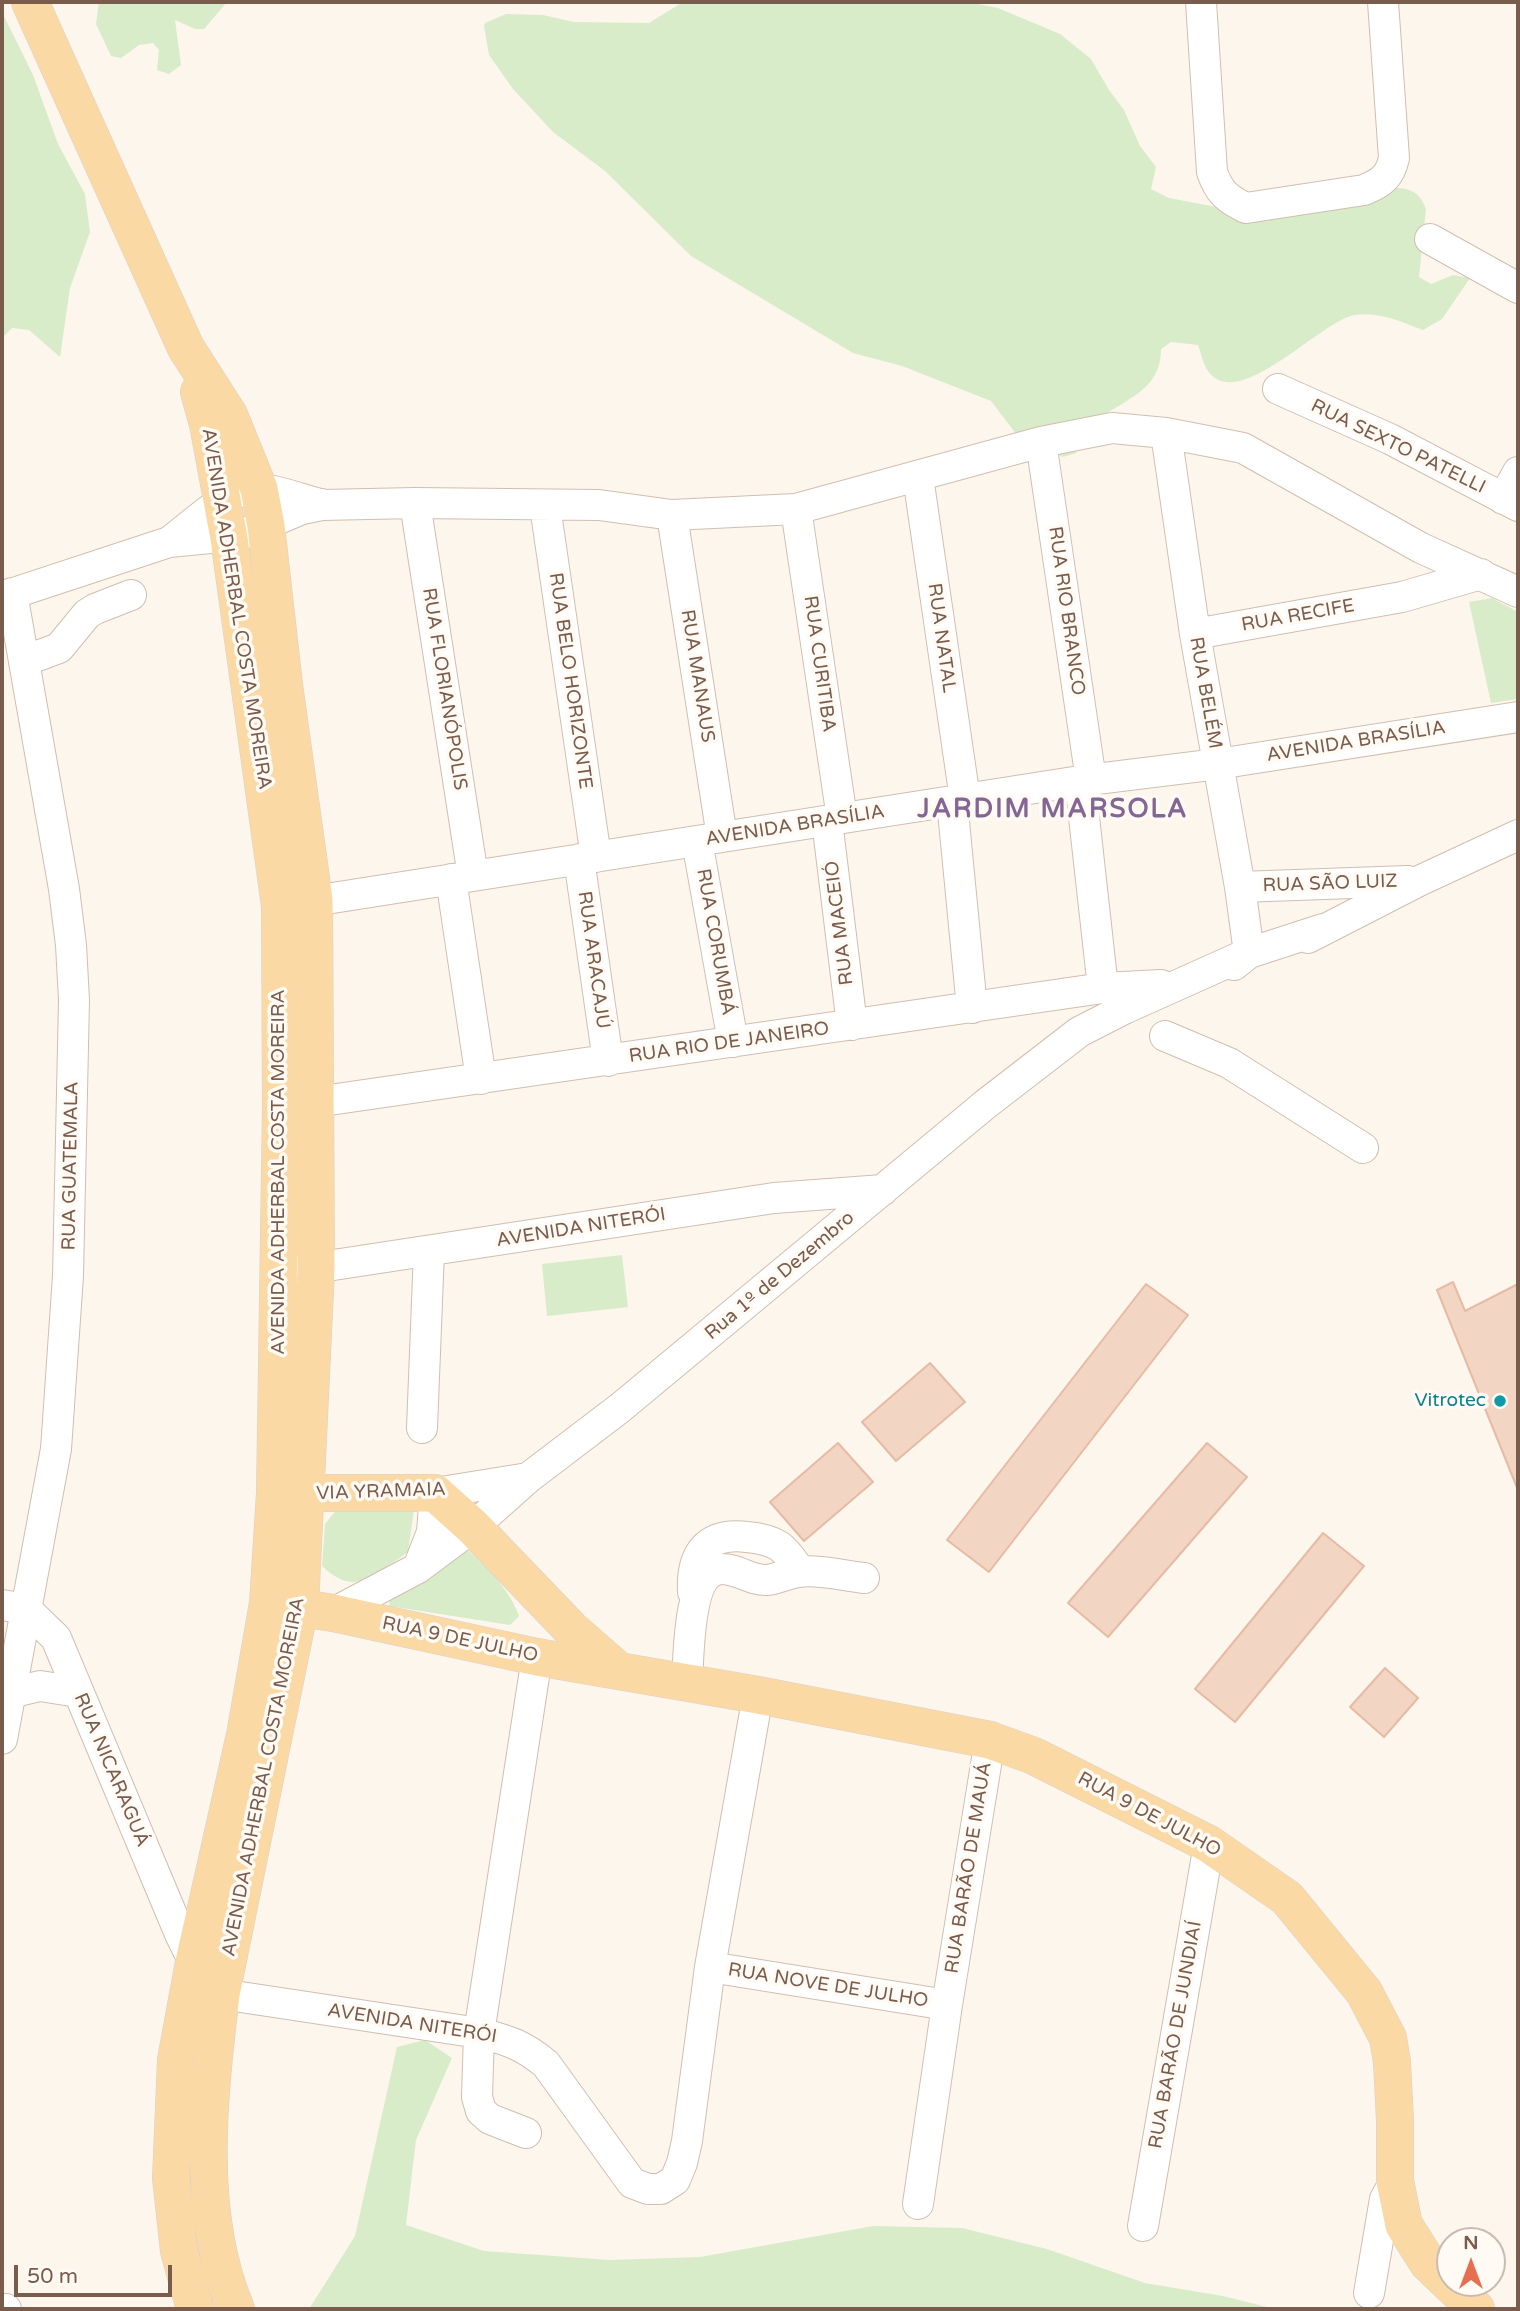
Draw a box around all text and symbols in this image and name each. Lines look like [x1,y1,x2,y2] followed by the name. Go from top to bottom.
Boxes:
[1307,395,1489,499] street label: RUA SEXTO PATELLI
[196,427,276,791] street label: AVENIDA ADHERBAL COSTA MOREIRA
[1043,525,1089,697] street label: RUA RIO BRANCO
[544,571,596,791] street label: RUA BELO HORIZONTE
[922,582,960,694] street label: RUA NATAL
[417,586,471,792] street label: RUA FLORIANÓPOLIS
[798,594,840,734] street label: RUA CURITIBA
[1240,595,1356,637] street label: RUA RECIFE
[675,608,719,744] street label: RUA MANAUS
[1184,635,1226,751] street label: RUA BELÉM
[1265,717,1447,767] street label: AVENIDA BRASÍLIA
[919,794,1187,826] district label: JARDIM MARSOLA
[704,801,886,851] street label: AVENIDA BRASÍLIA
[821,860,859,986] street label: RUA MACEIÓ
[691,867,739,1017] street label: RUA CORUMBÁ
[1262,870,1398,898] street label: RUA SÃO LUIZ
[572,890,614,1030] street label: RUA ARACAJÚ
[268,989,290,1355] street label: AVENIDA ADHERBAL COSTA MOREIRA
[627,1018,831,1068] street label: RUA RIO DE JANEIRO
[58,1081,84,1251] street label: RUA GUATEMALA
[495,1203,667,1253] street label: AVENIDA NITERÓI
[701,1207,859,1345] street label: Rua 1º de Dezembro
[1415,1390,1486,1412] place label: Vitrotec
[1492,1393,1508,1409] marker: Vitrotec
[316,1478,446,1506] street label: VIA YRAMAIA
[218,1595,310,1959] street label: AVENIDA ADHERBAL COSTA MOREIRA
[380,1612,540,1668] street label: RUA 9 DE JULHO
[68,1690,154,1850] street label: RUA NICARAGUÁ
[941,1761,997,1975] street label: RUA BARÃO DE MAUÁ
[1074,1768,1224,1862] street label: RUA 9 DE JULHO
[1145,1919,1207,2151] street label: RUA BARÃO DE JUNDIAÍ
[726,1959,930,2013] street label: RUA NOVE DE JULHO
[326,1999,498,2049] street label: AVENIDA NITERÓI
[1436,2227,1506,2297] north arrow
[1463,2232,1479,2254] text: N
[18,2252,175,2296] scale bar
[27,2264,78,2289] text: 50 m

